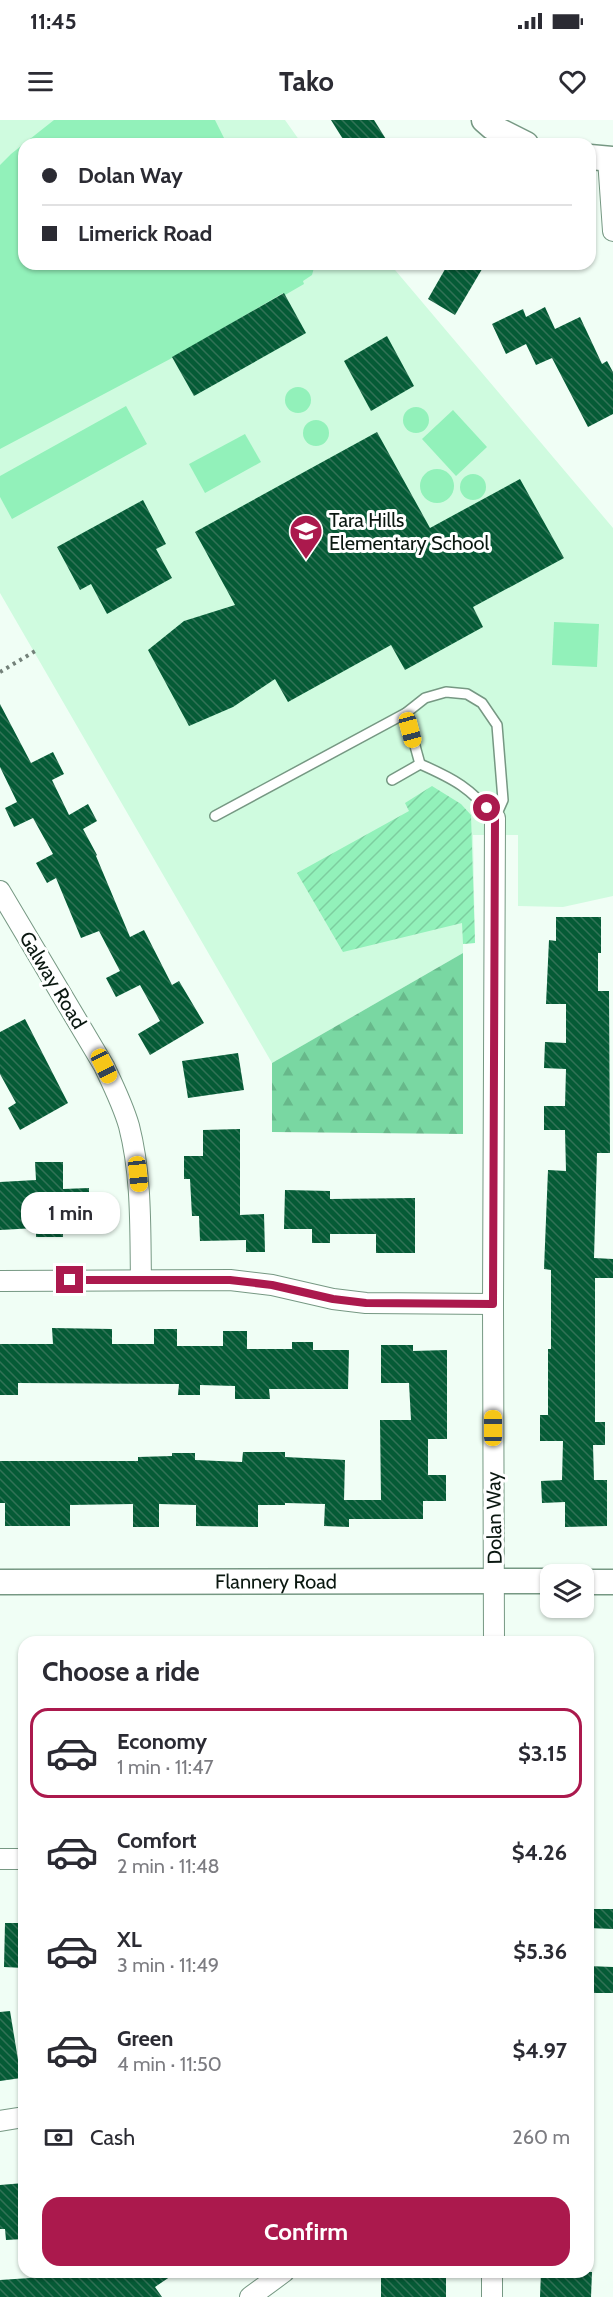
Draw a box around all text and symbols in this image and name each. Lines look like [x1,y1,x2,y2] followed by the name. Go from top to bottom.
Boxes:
[30,8,77,35] text: 11:45
[24,65,57,98] icon: menu
[279,65,334,98] text: Tako
[556,65,589,98] icon: heart
[78,162,183,189] text: Dolan Way
[78,220,212,247] text: Limerick Road
[329,508,490,555] place label: Tara Hills Elementary School
[288,513,324,560] school or university icon: Tara Hills Elementary School
[397,710,423,750] car
[473,794,500,821] route start
[15,927,91,1033] street label: Galway Road
[88,1046,120,1086] car
[127,1155,149,1193] car
[20,1193,119,1235] callout: 1 min
[48,1201,93,1225] text: 1 min
[56,1266,83,1293] route end
[484,1410,502,1446] car
[481,1471,507,1565] street label: Dolan Way
[540,1564,594,1618] map controls
[540,1564,594,1618] button: layers
[215,1569,337,1594] street label: Flannery Road
[42,1655,200,1688] text: Choose a ride
[45,1726,99,1780] icon: car
[117,1728,207,1755] text: Economy
[518,1740,567,1767] text: $3.15
[117,1755,214,1779] text: 1 min · 11:47
[45,1825,99,1879] icon: car
[117,1827,196,1854] text: Comfort
[512,1839,567,1866] text: $4.26
[117,1854,220,1878] text: 2 min · 11:48
[45,1924,99,1978] icon: car
[117,1926,142,1953] text: XL
[513,1938,567,1965] text: $5.36
[117,1953,219,1977] text: 3 min · 11:49
[45,2023,99,2077] icon: car
[117,2025,173,2052] text: Green
[512,2037,567,2064] text: $4.97
[117,2052,222,2076] text: 4 min · 11:50
[42,2121,75,2154] icon: cash
[90,2124,135,2151] text: Cash
[512,2125,570,2149] text: 260 m
[42,2197,570,2266] button: Confirm

